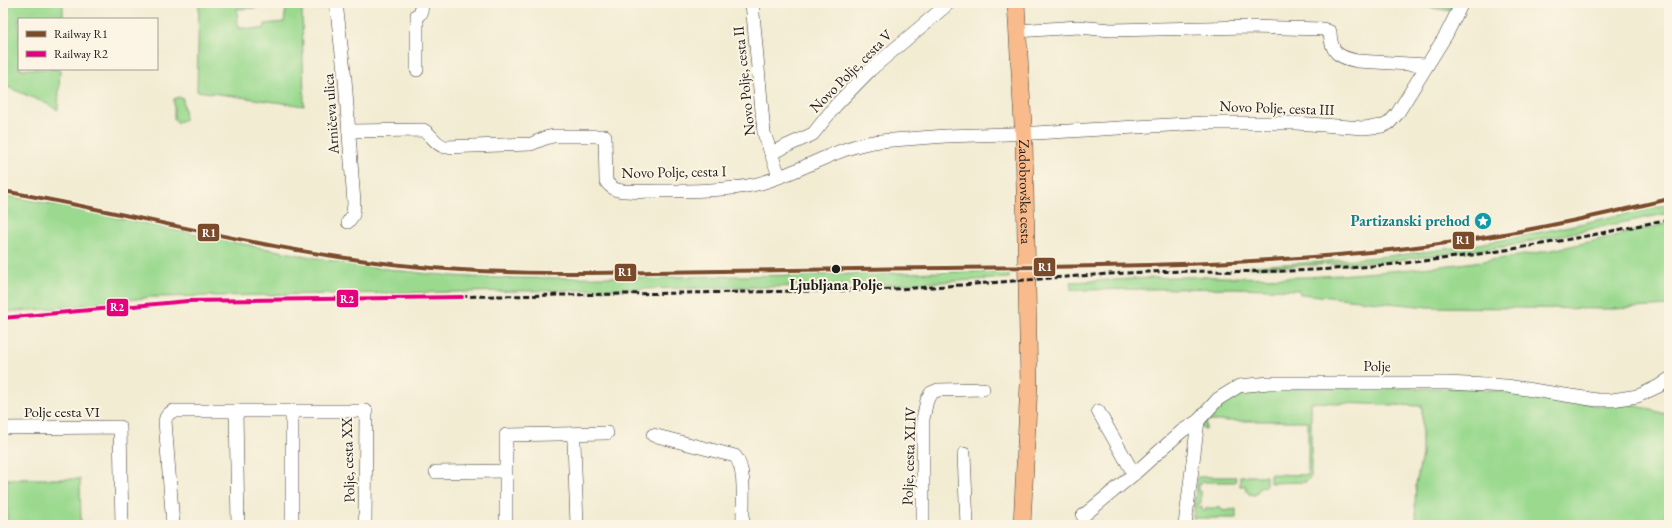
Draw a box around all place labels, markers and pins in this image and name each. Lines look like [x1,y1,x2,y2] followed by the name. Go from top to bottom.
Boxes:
[1350,211,1471,230] place label: Partizanski prehod
[1473,211,1493,231] place icon: Partizanski prehod
[830,263,842,275] marker: Ljubljana Polje
[790,275,882,294] place label: Ljubljana Polje

